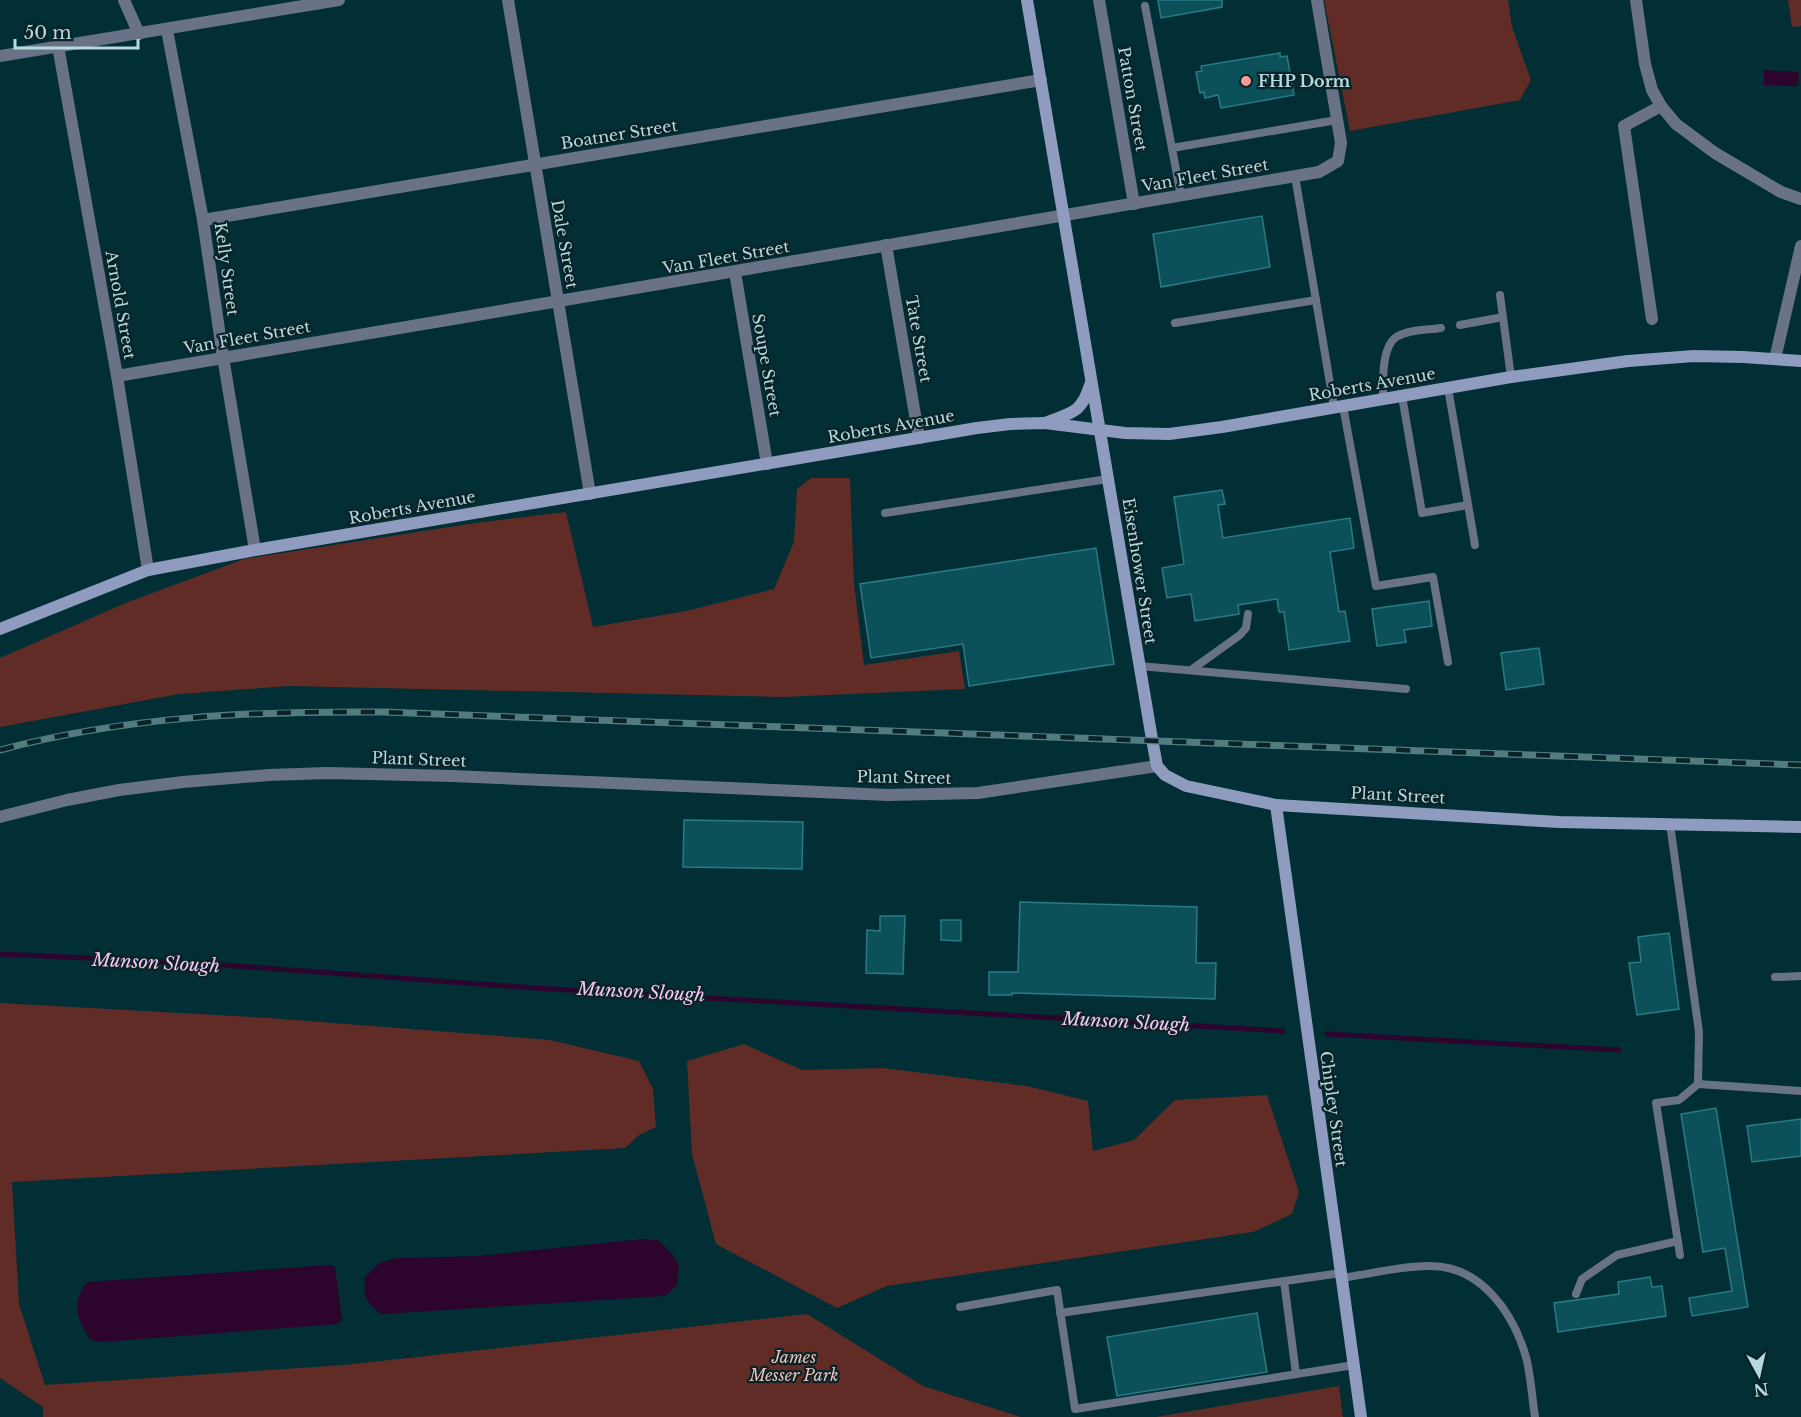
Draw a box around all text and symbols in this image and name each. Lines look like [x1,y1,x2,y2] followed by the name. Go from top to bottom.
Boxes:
[15,12,138,50] scale bar
[24,22,72,44] text: 50 m
[1114,45,1152,153] street label: Patton Street
[1258,71,1351,91] place label: FHP Dorm
[1239,74,1253,88] marker: FHP Dorm
[559,115,679,153] street label: Boatner Street
[1139,154,1270,196] street label: Van Fleet Street
[547,198,583,290] street label: Dale Street
[211,221,243,317] street label: Kelly Street
[660,236,791,278] street label: Van Fleet Street
[101,248,140,361] street label: Arnold Street
[902,294,936,384] street label: Tate Street
[748,312,786,418] street label: Soupe Street
[181,316,312,358] street label: Van Fleet Street
[1307,363,1437,405] street label: Roberts Avenue
[826,405,956,447] street label: Roberts Avenue
[347,486,477,528] street label: Roberts Avenue
[1119,496,1161,646] street label: Eisenhower Street
[371,747,467,771] street label: Plant Street
[856,766,952,788] street label: Plant Street
[1350,783,1446,807] street label: Plant Street
[90,949,221,977] water label: Munson Slough
[575,978,706,1006] water label: Munson Slough
[1060,1008,1191,1036] water label: Munson Slough
[1316,1050,1352,1168] street label: Chipley Street
[1729,1345,1789,1405] north arrow
[749,1347,838,1385] park label: James Messer Park
[1752,1379,1770,1401] text: N

